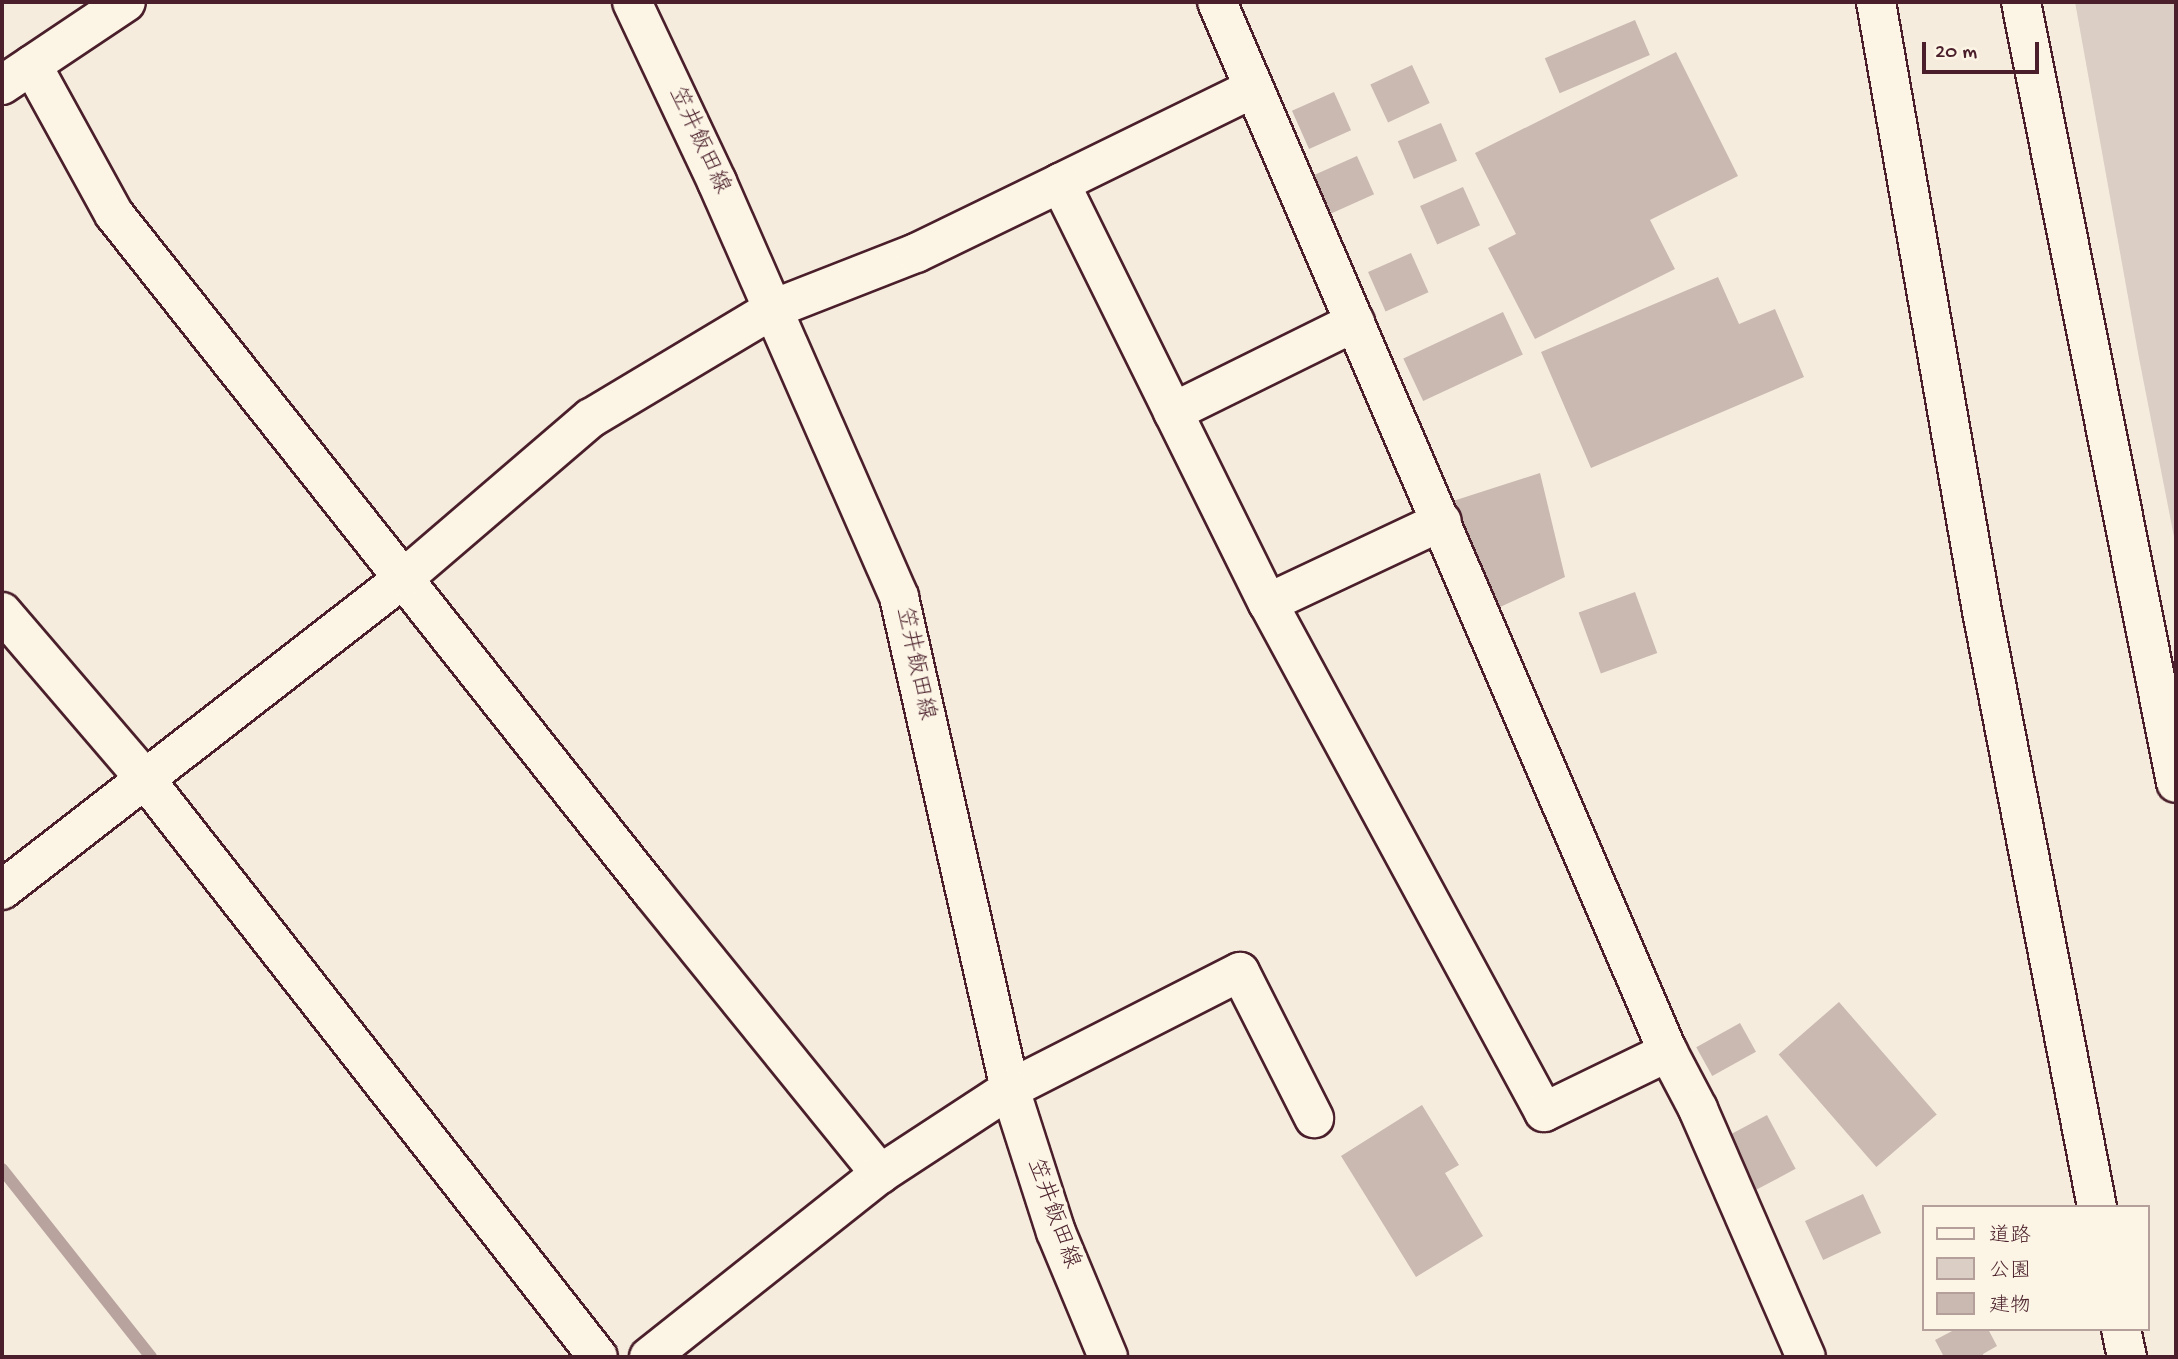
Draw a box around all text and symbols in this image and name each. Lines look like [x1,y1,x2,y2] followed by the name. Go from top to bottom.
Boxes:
[1926,28,2043,72] scale bar
[1935,41,1977,66] text: 20 m
[661,83,735,199] street label: 笠井飯田線
[889,605,939,723] street label: 笠井飯田線
[1019,1155,1085,1273] street label: 笠井飯田線
[1923,1205,2150,1331] legend
[1989,1225,2031,1250] text: 道路
[1989,1260,2031,1285] text: 公園
[1989,1295,2031,1320] text: 建物

